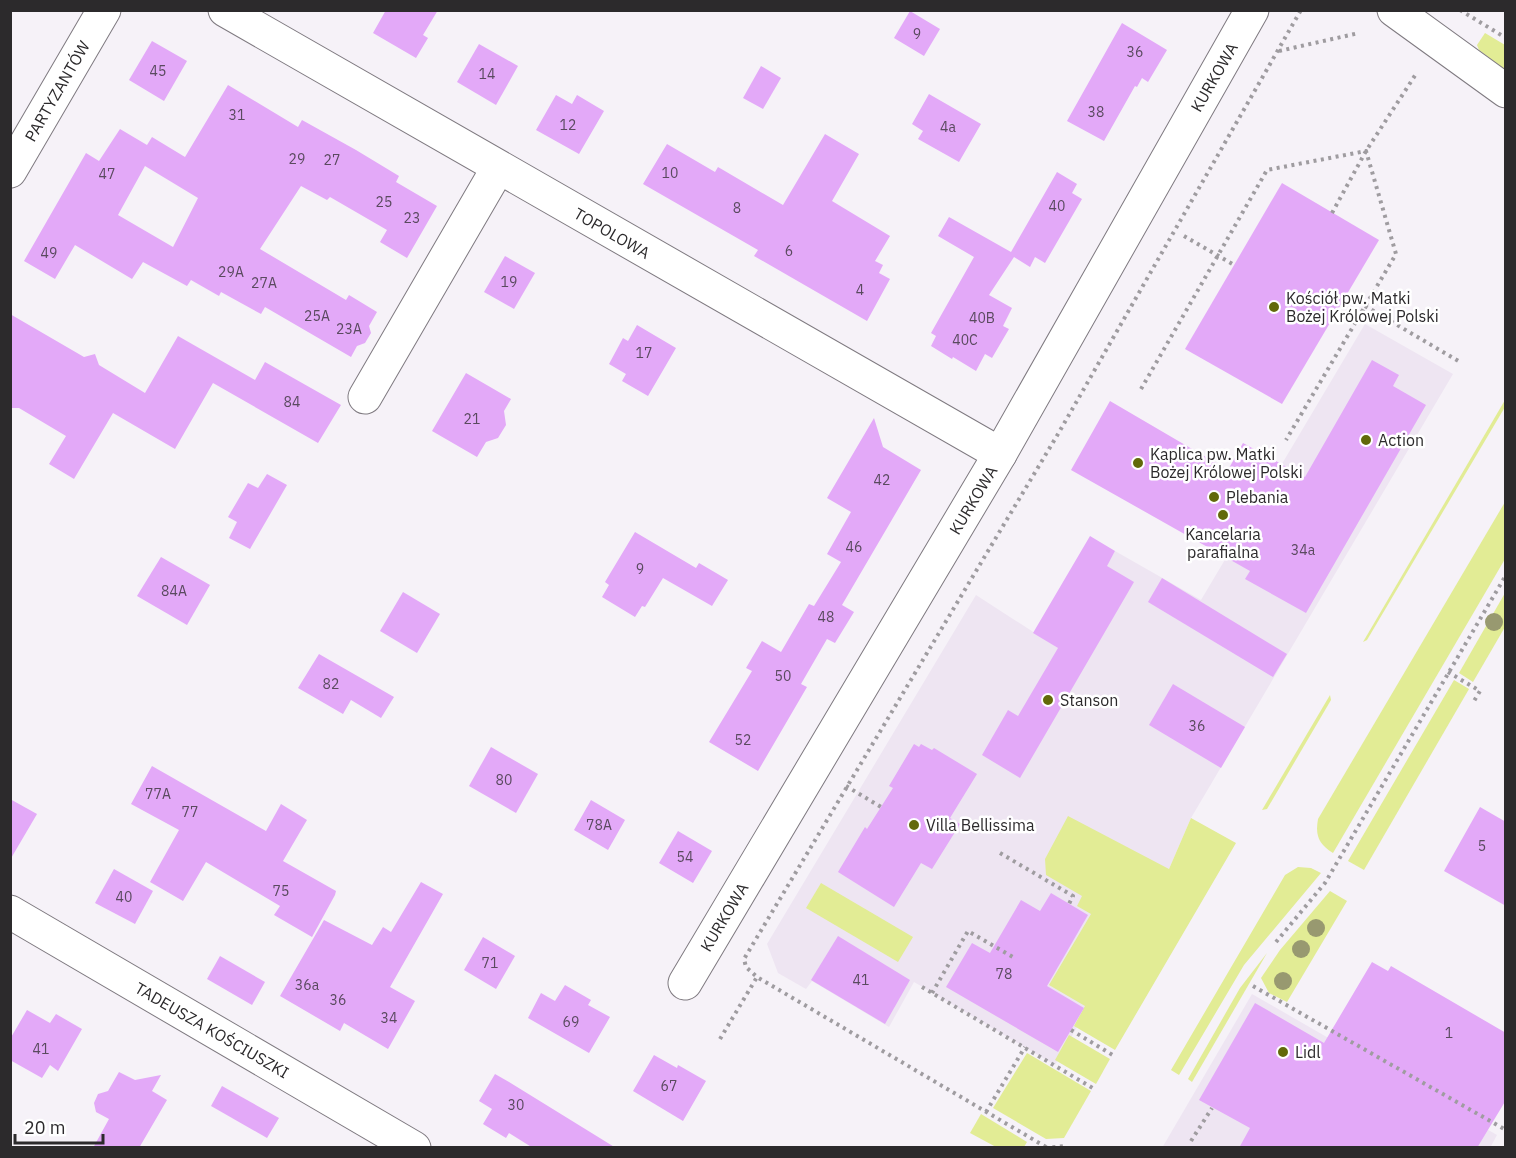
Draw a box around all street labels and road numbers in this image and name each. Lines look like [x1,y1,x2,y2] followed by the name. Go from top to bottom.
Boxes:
[19,37,94,145] street label: PARTYZANTÓW
[1186,39,1242,115] street label: KURKOWA
[570,203,654,263] street label: TOPOLOWA
[945,462,1001,538] street label: KURKOWA
[696,879,752,955] street label: KURKOWA
[131,977,293,1082] street label: TADEUSZA KOŚCIUSZKI

